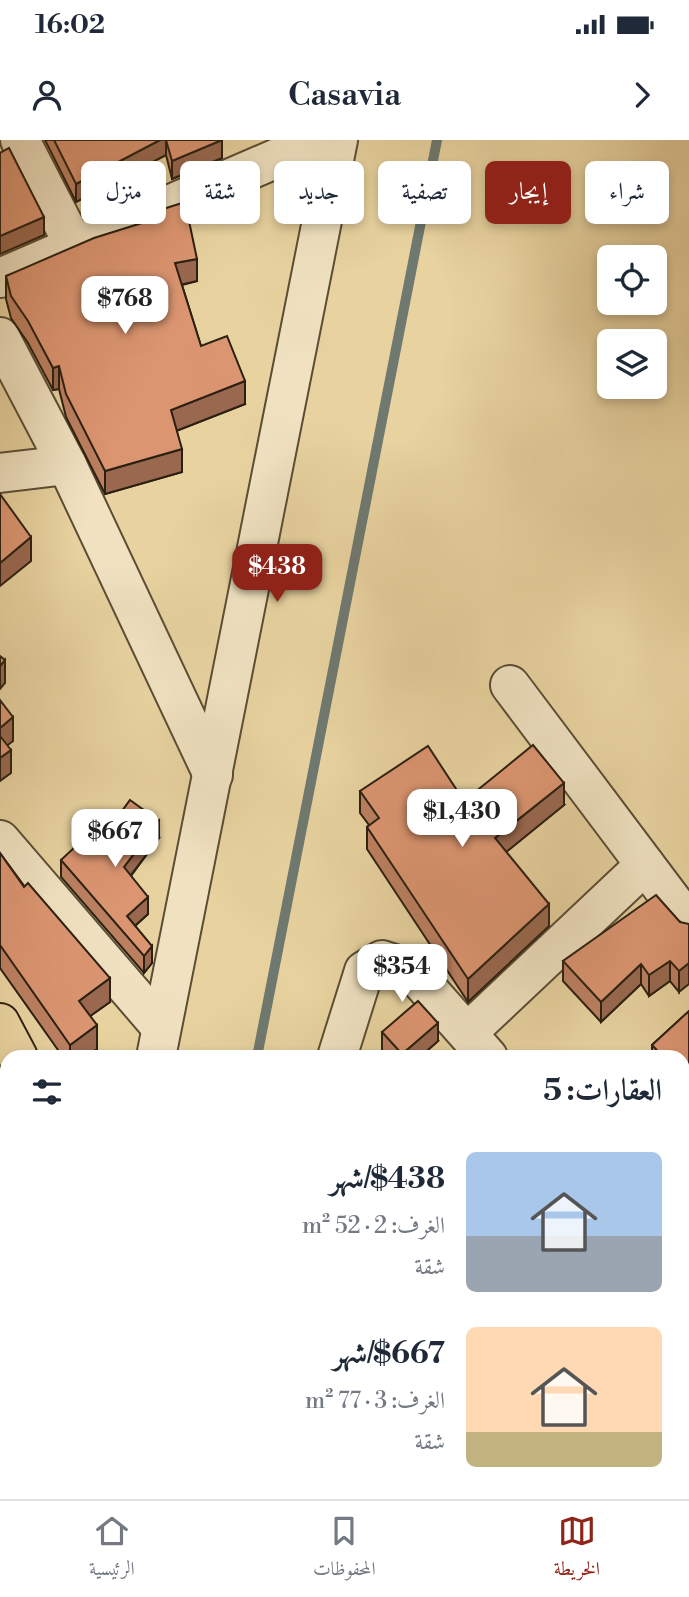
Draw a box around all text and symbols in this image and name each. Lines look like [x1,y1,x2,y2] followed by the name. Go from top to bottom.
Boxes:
[35,9,105,41] text: 16:02
[288,75,401,115] text: Casavia
[28,76,66,114] icon: person
[623,76,661,114] icon: forward
[81,161,166,224] chip: منزل
[180,161,260,224] chip: شقة
[274,161,364,224] chip: جديد
[378,161,471,224] chip: تصفية
[485,161,571,224] chip: إيجار
[585,161,669,224] chip: شراء
[597,245,667,399] map controls
[597,245,667,315] button: locate
[84,276,166,336] pin: $768
[97,285,153,313] text: $768
[597,329,667,399] button: layers
[236,545,318,604] pin: $438
[248,553,306,581] text: $438
[405,790,519,849] pin: $1,430
[423,798,501,826] text: $1,430
[74,810,156,869] pin: $667
[87,818,143,846] text: $667
[361,944,443,1004] pin: $354
[373,953,431,981] text: $354
[543,1072,662,1110] text: العقارات: 5
[28,1073,66,1111] icon: filters
[330,1160,445,1198] text: $438/شهر
[522,1180,606,1264] icon: home
[302,1212,445,1240] text: الغرف: 2 · 52 m²
[415,1253,445,1281] text: شقة
[333,1335,445,1373] text: $667/شهر
[522,1355,606,1439] icon: home
[305,1387,445,1415] text: الغرف: 3 · 77 m²
[415,1428,445,1456] text: شقة
[89,1512,135,1587] tab: الرئيسية
[313,1512,376,1587] tab: المحفوظات
[554,1512,600,1587] tab: الخريطة

